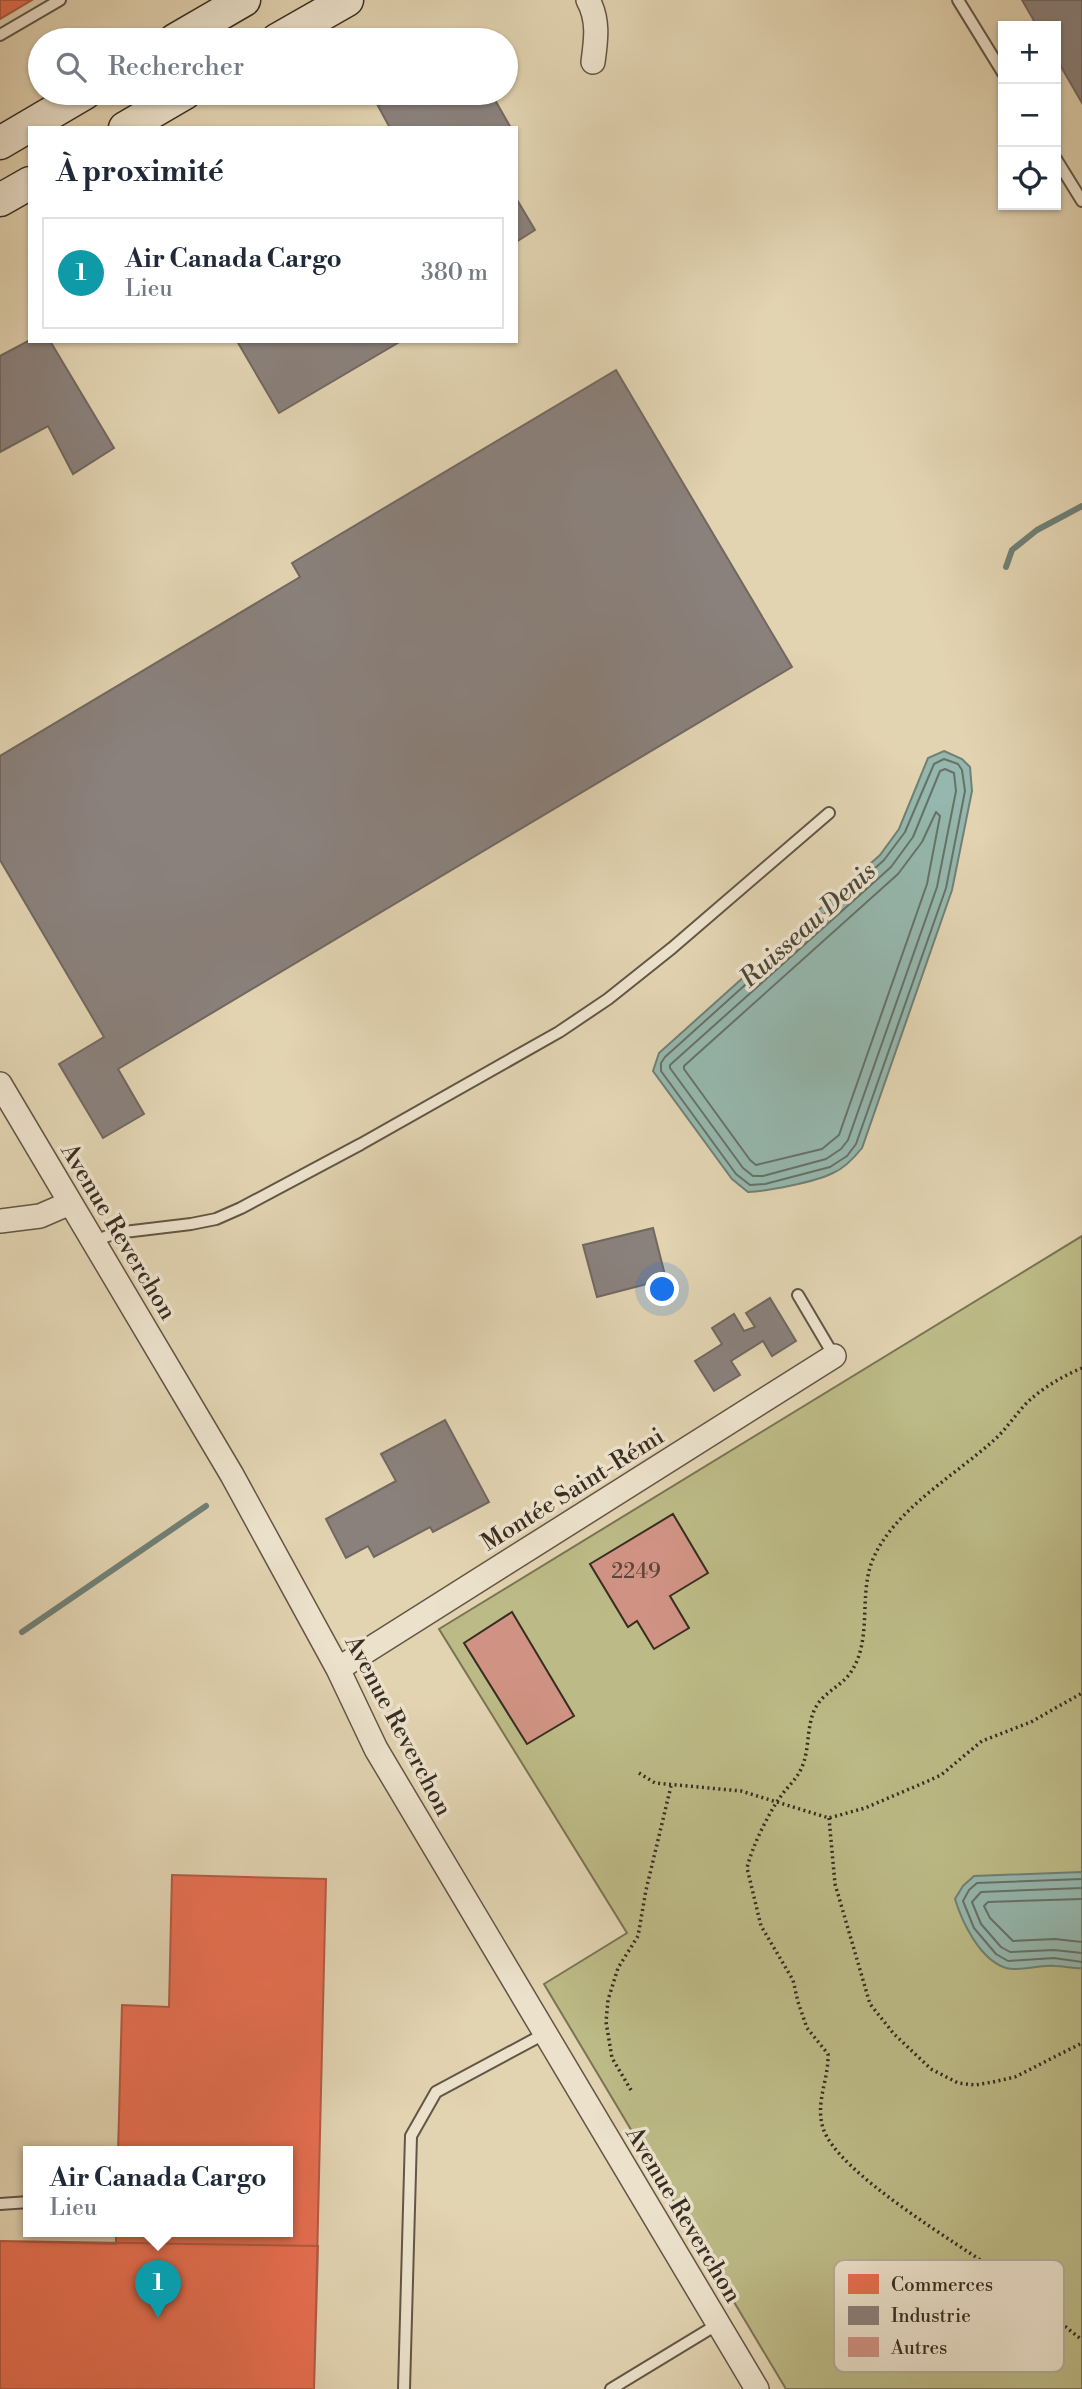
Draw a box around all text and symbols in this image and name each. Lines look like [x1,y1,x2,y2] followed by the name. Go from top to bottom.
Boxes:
[998,21,1061,210] map controls
[998,21,1061,84] button: +
[28,28,518,105] search box
[52,48,90,86] icon: search
[108,51,244,83] text: Rechercher
[998,84,1061,147] button: −
[998,147,1061,210] button: locate
[56,153,224,191] text: À proximité
[125,243,342,275] text: Air Canada Cargo
[75,259,87,287] text: 1
[421,259,488,287] text: 380 m
[125,275,173,303] text: Lieu
[733,855,883,995] water label: Ruisseau Denis
[53,1138,182,1326] street label: Avenue Reverchon
[645,1272,679,1306] your location
[476,1422,670,1558] street label: Montée Saint-Rémi
[611,1559,661,1585] house number: 2249
[337,1630,458,1821] street label: Avenue Reverchon
[618,2121,747,2309] street label: Avenue Reverchon
[23,2146,293,2237] popup
[50,2162,266,2194] text: Air Canada Cargo
[50,2194,97,2222] text: Lieu
[135,2260,181,2318] pin: 1
[834,2260,1064,2372] legend
[891,2273,993,2297] text: Commerces
[891,2304,971,2328] text: Industrie
[890,2336,947,2360] text: Autres

